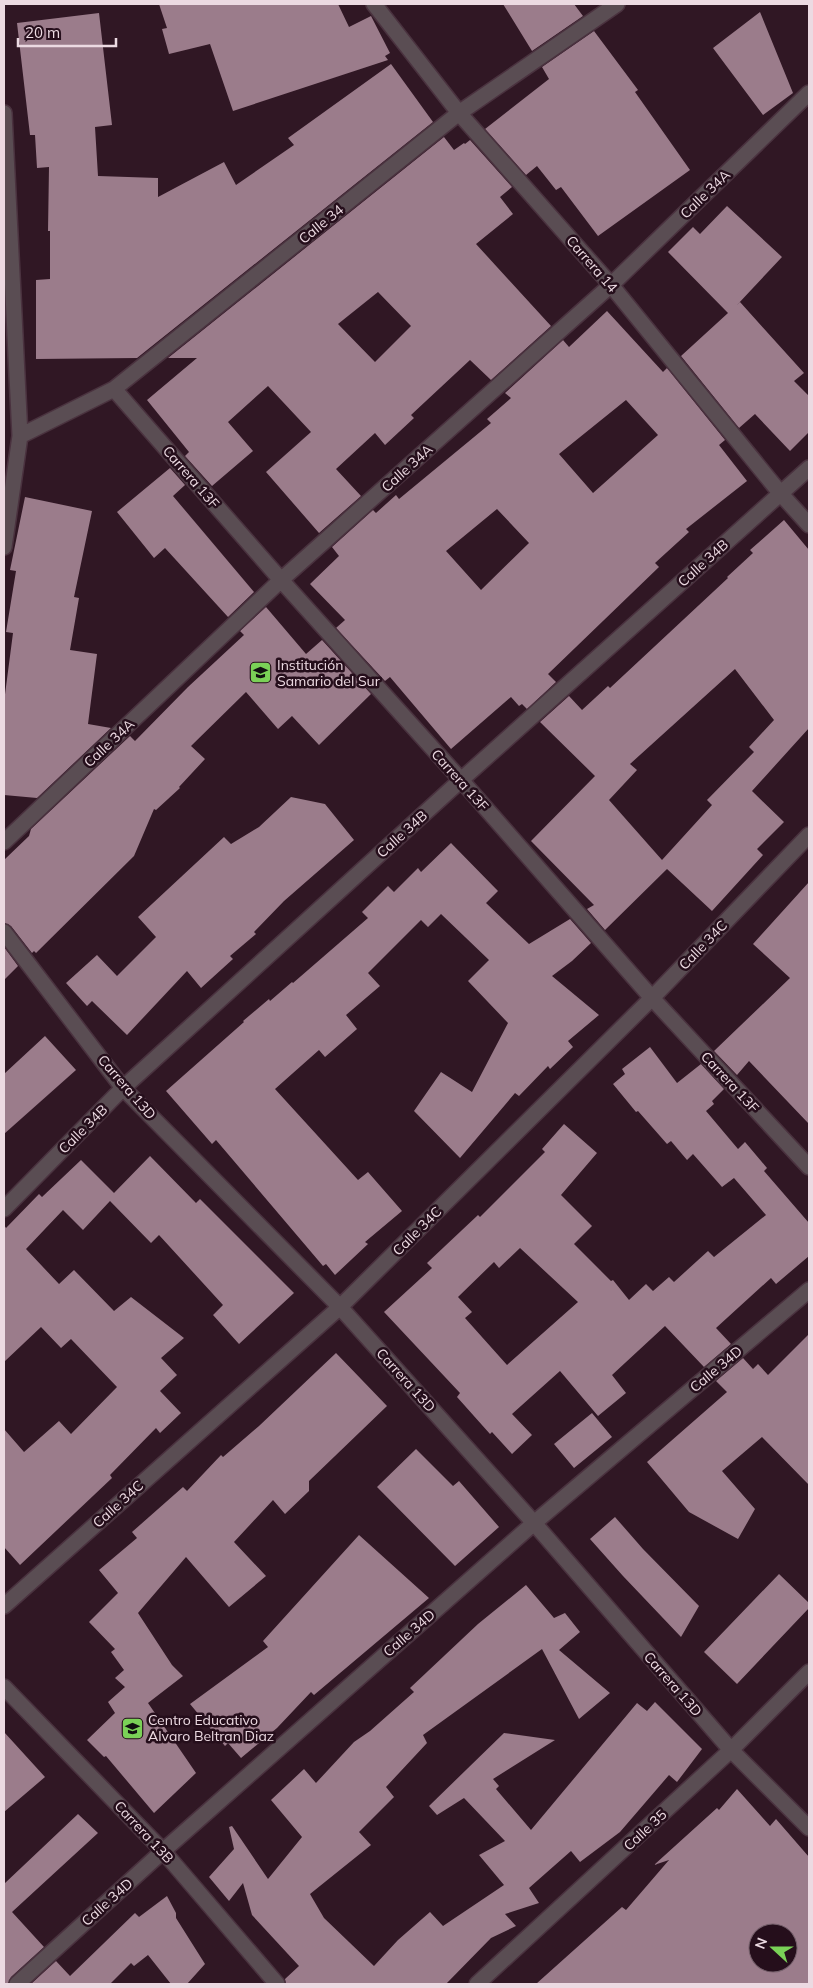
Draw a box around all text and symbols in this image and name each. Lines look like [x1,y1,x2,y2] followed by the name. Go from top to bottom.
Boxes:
[18,15,115,47] scale bar
[25,23,60,42] text: 20 m
[676,165,734,222] street label: Calle 34A
[295,200,348,248] street label: Calle 34
[562,232,622,297] street label: Carrera 14
[378,440,437,496] street label: Calle 34A
[159,442,223,512] street label: Carrera 13F
[674,536,732,590] street label: Calle 34B
[277,656,381,690] place label: Institución Samario del Sur
[249,661,273,685] school or university icon: Institución Samario del Sur
[80,715,139,771] street label: Calle 34A
[427,745,493,815] street label: Carrera 13F
[373,807,431,861] street label: Calle 34B
[675,916,731,974] street label: Calle 34C
[697,1048,763,1116] street label: Carrera 13F
[94,1051,160,1123] street label: Carrera 13D
[55,1101,111,1157] street label: Calle 34B
[389,1203,445,1259] street label: Calle 34C
[686,1342,746,1396] street label: Calle 34D
[373,1344,439,1416] street label: Carrera 13D
[89,1477,147,1531] street label: Calle 34C
[379,1606,439,1660] street label: Calle 34D
[640,1648,706,1720] street label: Carrera 13D
[148,1711,274,1745] place label: Centro Educativo Alvaro Beltran Diaz
[120,1716,144,1740] school or university icon: Centro Educativo Alvaro Beltran Diaz
[111,1797,177,1867] street label: Carrera 13B
[620,1806,670,1854] street label: Calle 35
[78,1874,136,1930] street label: Calle 34D
[748,1923,798,1973] north arrow
[751,1935,771,1952] text: N

